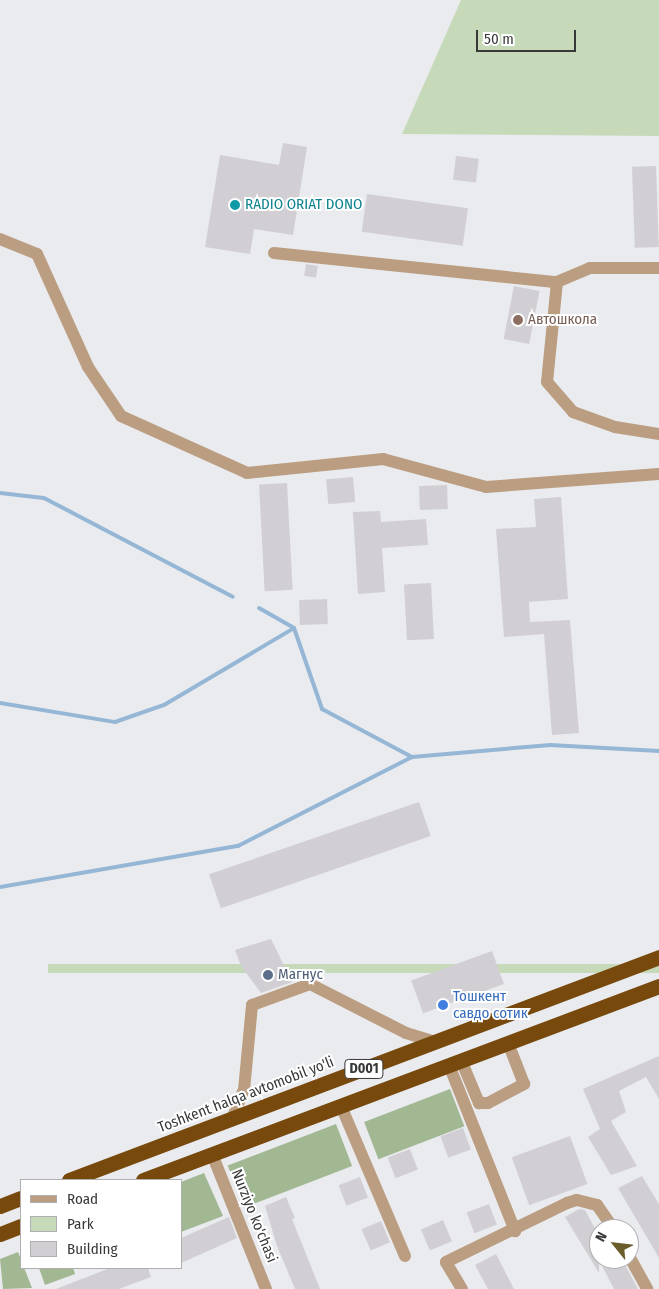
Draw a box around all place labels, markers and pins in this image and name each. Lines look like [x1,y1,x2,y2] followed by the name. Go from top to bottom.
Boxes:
[245,196,362,214] place label: RADIO ORIAT DONO
[229,199,241,211] marker: RADIO ORIAT DONO
[528,311,597,329] place label: Автошкола
[512,314,524,326] marker: Автошкола
[278,966,323,984] place label: Магнус
[262,969,274,981] marker: Магнус
[453,987,528,1022] place label: Тошкент савдо сотик
[437,999,449,1011] marker: Тошкент савдо сотик

